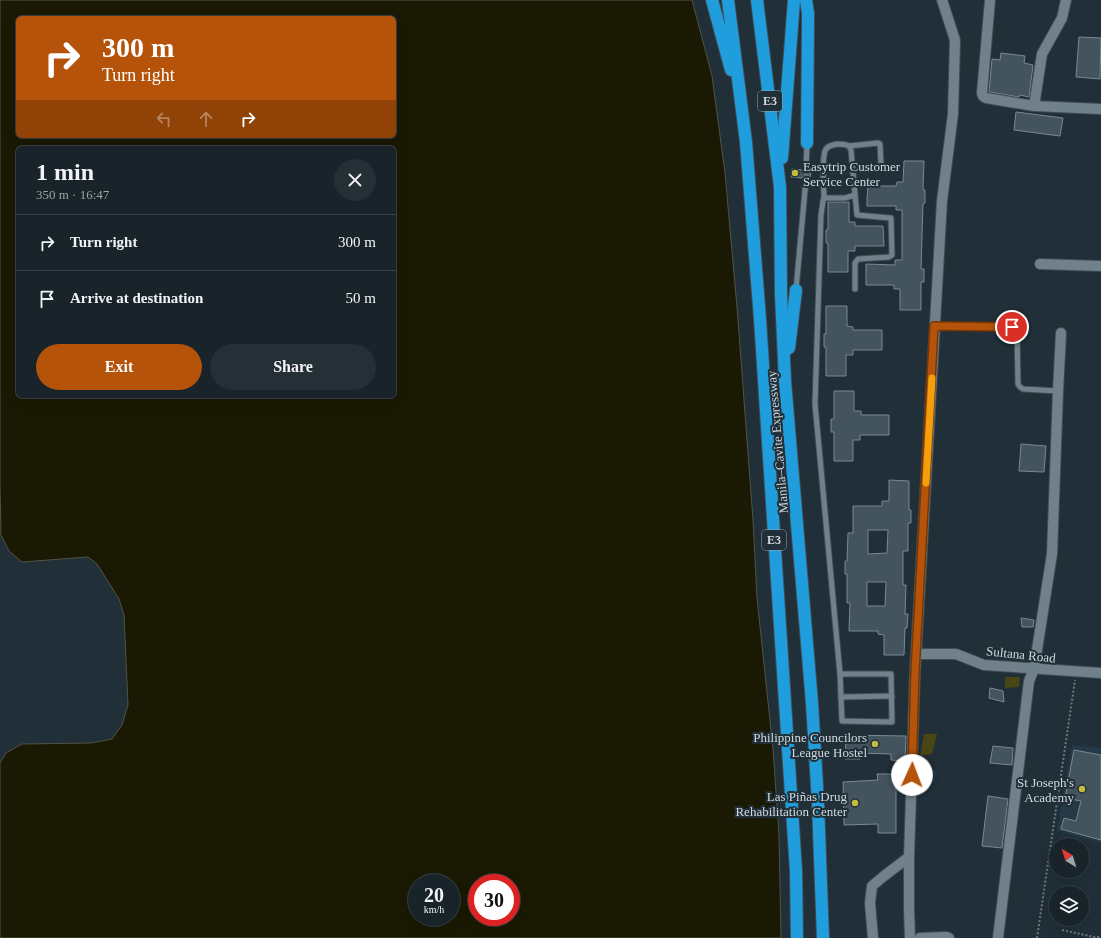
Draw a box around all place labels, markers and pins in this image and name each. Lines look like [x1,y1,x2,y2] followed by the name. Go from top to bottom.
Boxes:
[803,159,901,189] place label: Easytrip Customer Service Center
[790,168,800,178] marker: Easytrip Customer Service Center
[995,310,1029,344] pin
[753,730,867,760] place label: Philippine Councilors League Hostel
[870,739,880,749] marker: Philippine Councilors League Hostel
[1017,775,1074,805] place label: St Joseph's Academy
[1077,784,1087,794] marker: St Joseph's Academy
[735,789,848,819] place label: Las Piñas Drug Rehabilitation Center
[850,798,860,808] marker: Las Piñas Drug Rehabilitation Center

